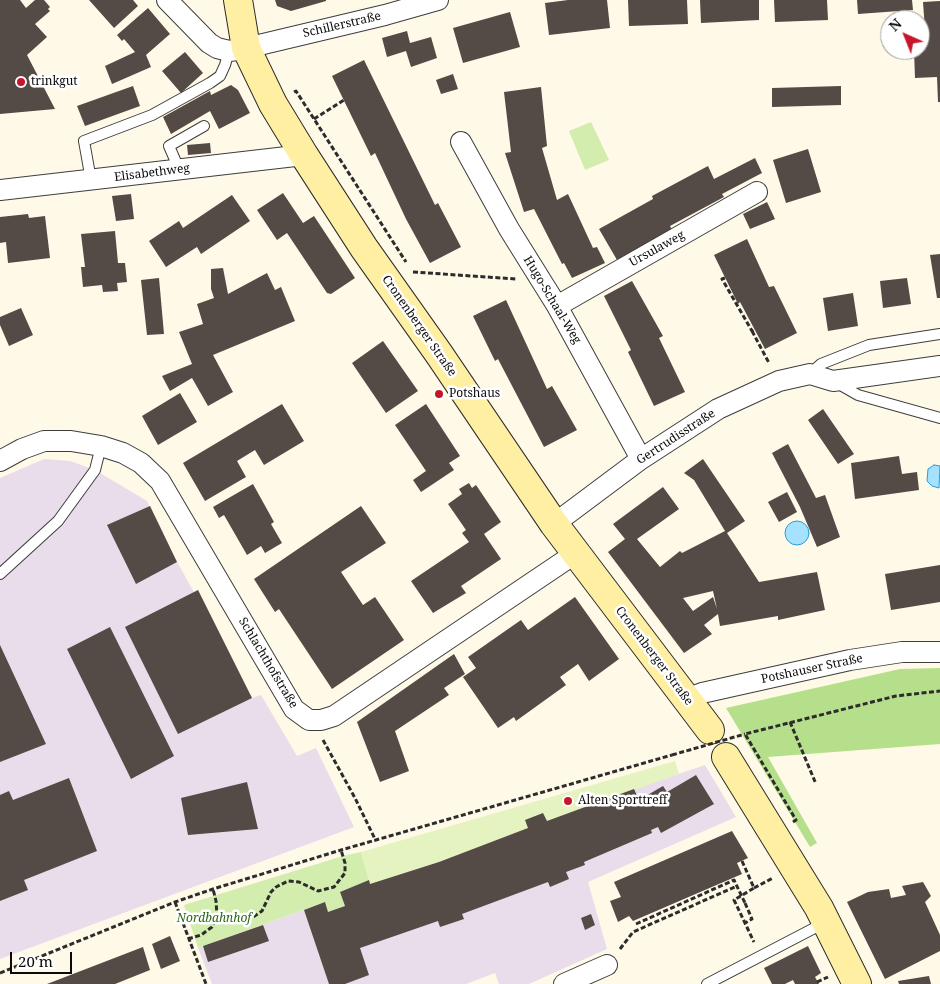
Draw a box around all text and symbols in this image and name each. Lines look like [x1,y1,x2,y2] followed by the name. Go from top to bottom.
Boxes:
[302,9,382,41] street label: Schillerstraße
[880,10,930,60] north arrow
[884,14,905,35] text: N
[31,75,78,89] place label: trinkgut
[15,76,27,88] marker: trinkgut
[113,161,191,185] street label: Elisabethweg
[627,228,687,270] street label: Ursulaweg
[520,253,584,347] street label: Hugo-Schaal-Weg
[379,273,459,379] street label: Cronenberger Straße
[449,387,500,401] place label: Potshaus
[433,388,445,400] marker: Potshaus
[634,406,718,468] street label: Gertrudisstraße
[612,604,696,708] street label: Cronenberger Straße
[235,615,301,711] street label: Schlachthofstraße
[760,651,864,687] street label: Potshauser Straße
[578,794,667,808] place label: Alten Sporttreff
[562,795,574,807] marker: Alten Sporttreff
[177,912,251,926] park label: Nordbahnhof
[12,942,75,974] scale bar
[18,951,53,971] text: 20 m

